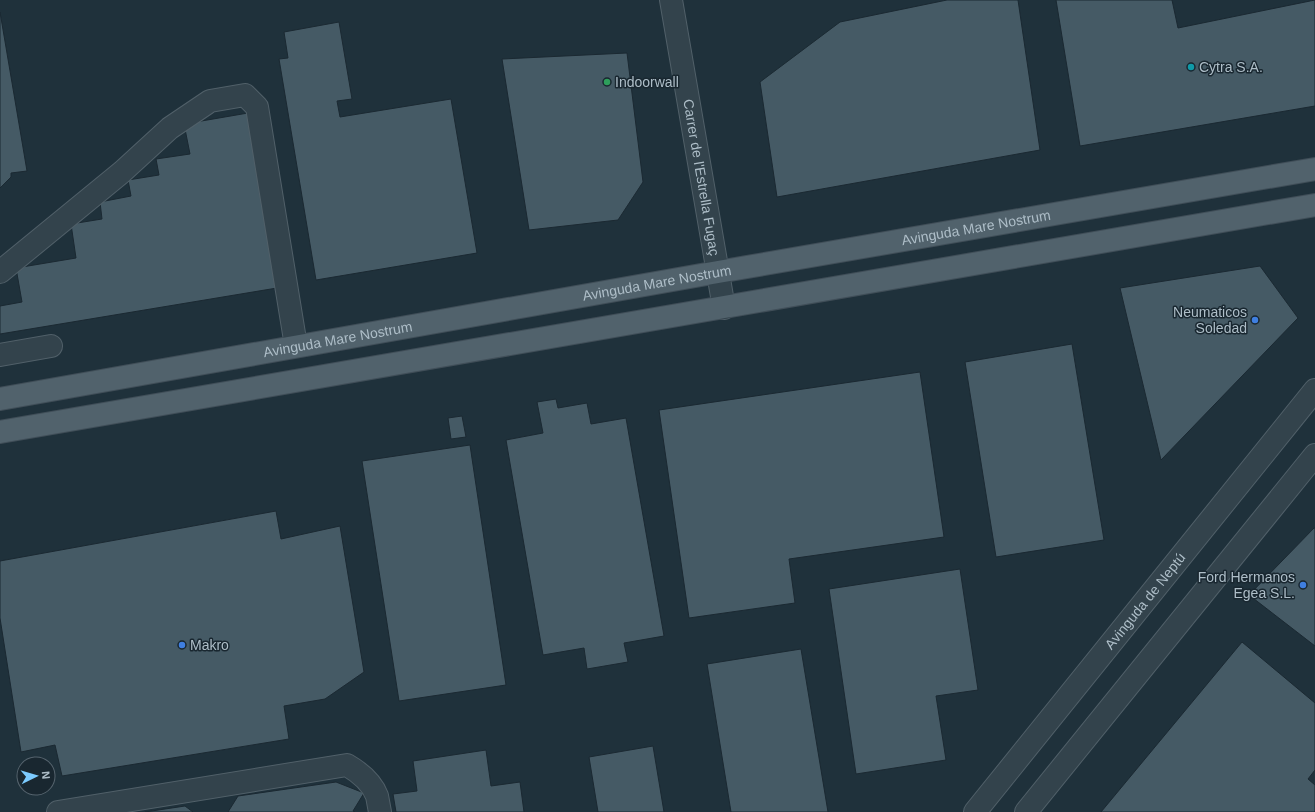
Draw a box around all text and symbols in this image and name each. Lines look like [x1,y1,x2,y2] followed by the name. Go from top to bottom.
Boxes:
[1199,59,1263,75] place label: Cytra S.A.
[1186,62,1196,72] marker: Cytra S.A.
[615,74,679,90] place label: Indoorwall
[602,77,612,87] marker: Indoorwall
[680,98,723,257] street label: Carrer de l'Estrella Fugaç
[900,207,1052,248] street label: Avinguda Mare Nostrum
[581,262,732,304] street label: Avinguda Mare Nostrum
[1173,304,1247,336] place label: Neumaticos Soledad
[1250,315,1260,325] marker: Neumaticos Soledad
[262,318,413,360] street label: Avinguda Mare Nostrum
[1101,550,1189,652] street label: Avinguda de Neptú
[1198,569,1295,601] place label: Ford Hermanos Egea S.L.
[1298,580,1308,590] marker: Ford Hermanos Egea S.L.
[190,637,229,653] place label: Makro
[177,640,187,650] marker: Makro
[16,756,56,796] north arrow
[40,771,52,780] text: N

